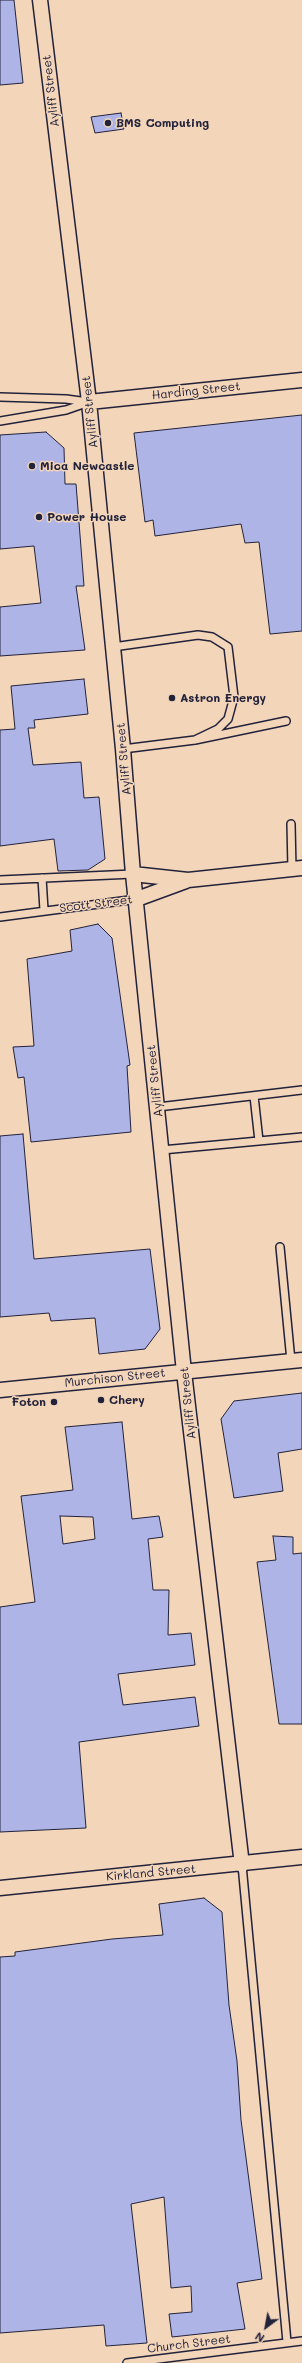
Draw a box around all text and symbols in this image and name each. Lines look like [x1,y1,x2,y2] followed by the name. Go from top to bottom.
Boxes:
[39,54,63,128] street label: Ayliff Street
[116,116,209,130] place label: BMS Computing
[103,118,113,128] marker: BMS Computing
[79,375,101,449] street label: Ayliff Street
[151,379,241,403] street label: Harding Street
[40,459,134,473] place label: Mica Newcastle
[27,461,37,471] marker: Mica Newcastle
[47,510,126,524] place label: Power House
[34,512,44,522] marker: Power House
[180,691,266,705] place label: Astron Energy
[167,693,177,703] marker: Astron Energy
[114,722,134,796] street label: Ayliff Street
[59,892,133,916] street label: Scott Street
[144,1044,166,1118] street label: Ayliff Street
[64,1366,166,1390] street label: Murchison Street
[177,1366,199,1440] street label: Ayliff Street
[109,1393,145,1407] place label: Chery
[12,1395,46,1409] place label: Foton
[96,1395,106,1405] marker: Chery
[49,1397,59,1407] marker: Foton
[105,1862,197,1884] street label: Kirkland Street
[246,2307,286,2347] north arrow
[252,2329,267,2346] text: N
[147,2332,231,2356] street label: Church Street

